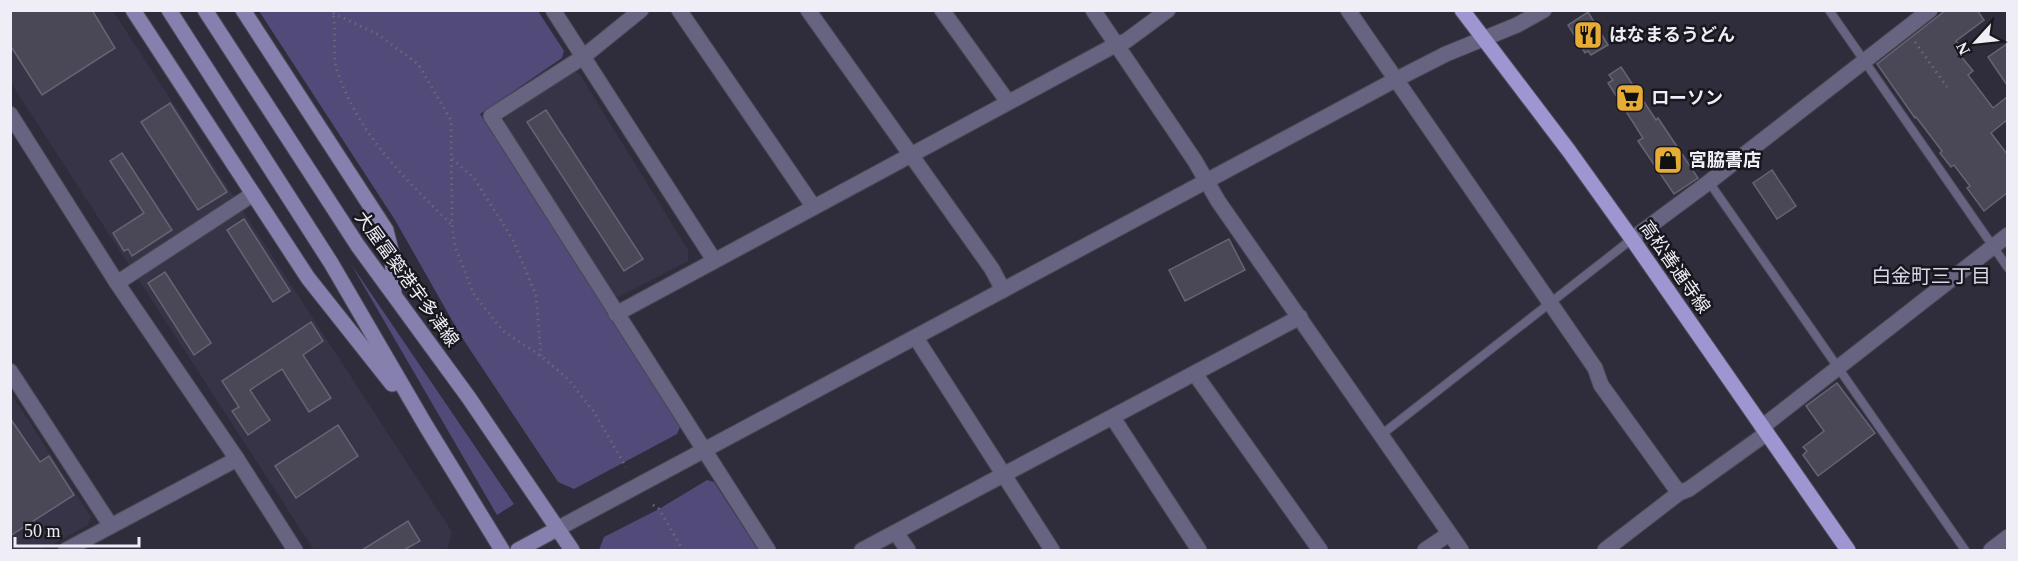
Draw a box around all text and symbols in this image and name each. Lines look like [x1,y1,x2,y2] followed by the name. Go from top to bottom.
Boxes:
[1946,12,2006,72] north arrow
[1572,19,1604,51] restaurant icon: はなまるうどん
[1609,25,1735,45] place label: はなまるうどん
[1953,39,1973,58] text: N
[1614,82,1646,114] supermarket icon: ローソン
[1651,88,1723,108] place label: ローソン
[1652,144,1684,176] shop icon: 宮脇書店
[1689,150,1761,170] place label: 宮脇書店
[351,208,463,350] street label: 大屋冨築港宇多津線
[1636,217,1714,317] street label: 高松善通寺線
[1871,265,1991,287] district label: 白金町三丁目
[15,510,140,548] scale bar
[24,521,61,541] text: 50 m

